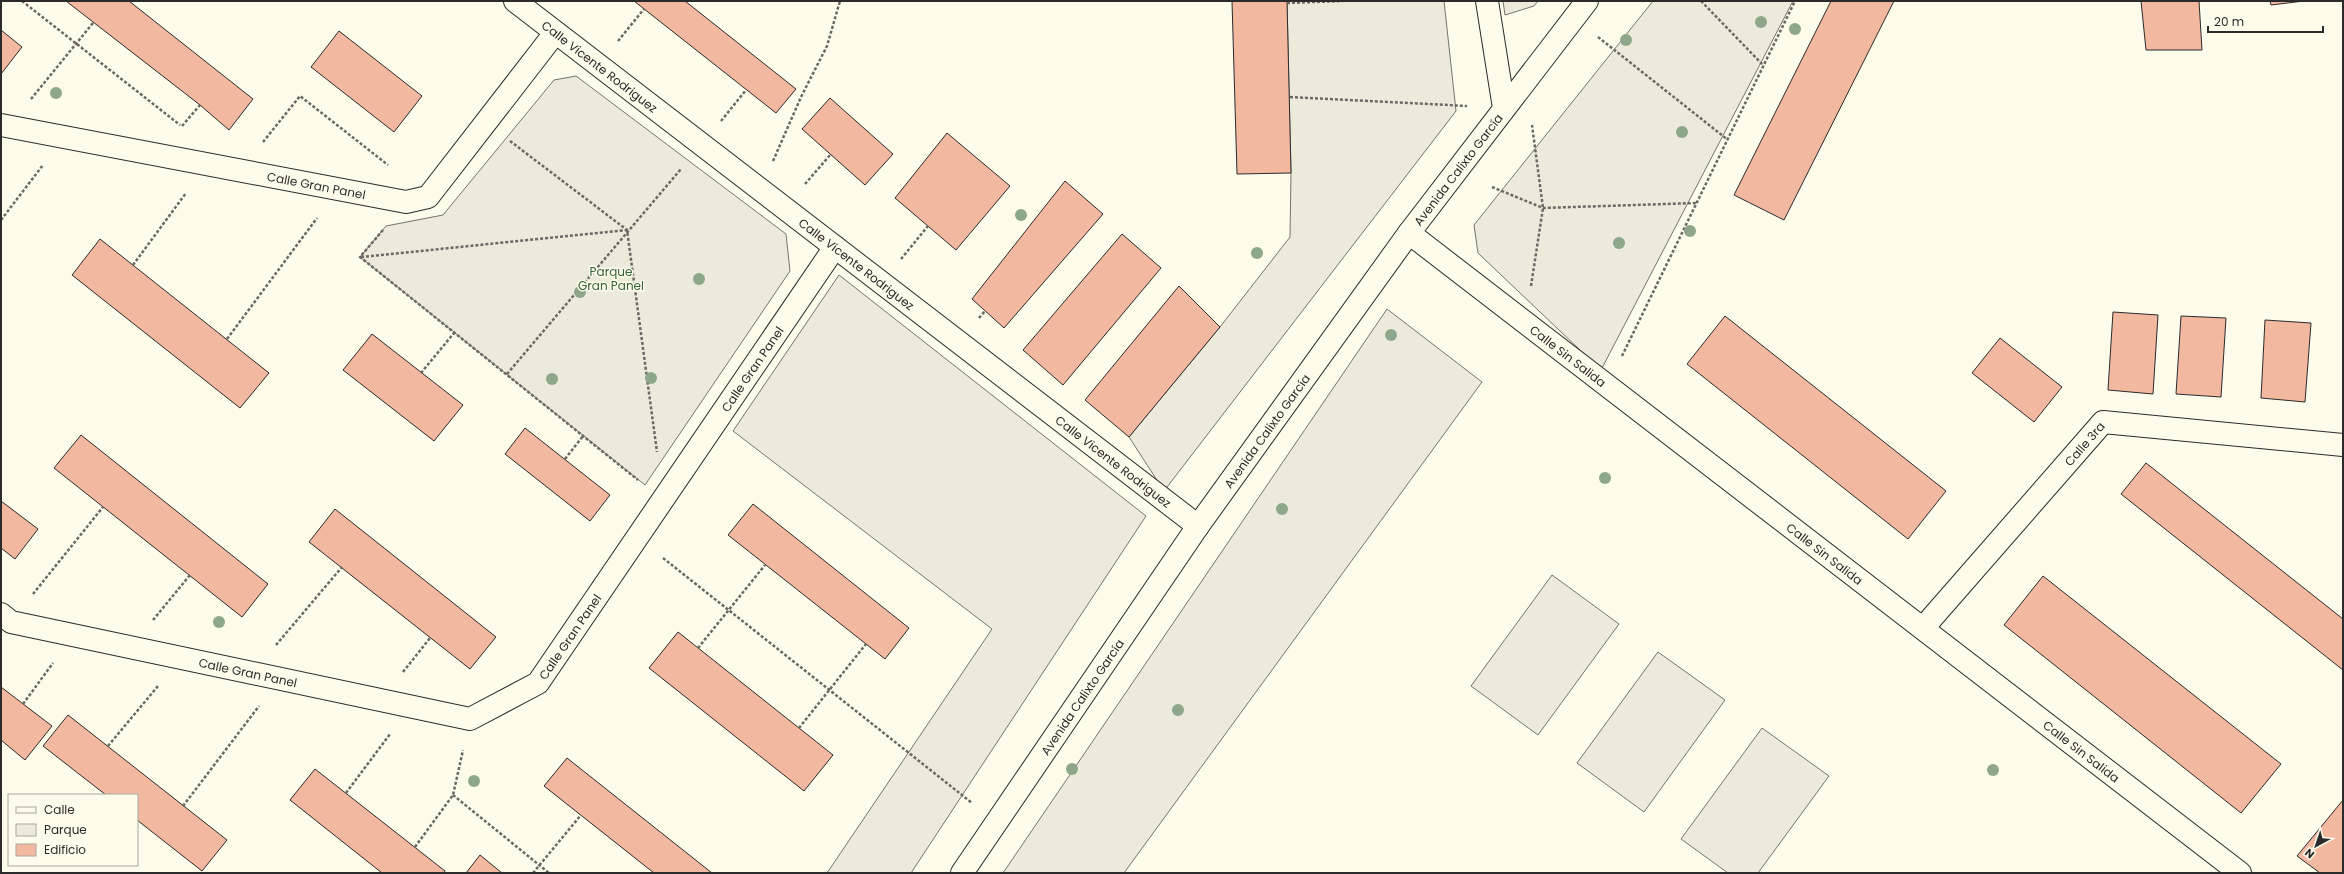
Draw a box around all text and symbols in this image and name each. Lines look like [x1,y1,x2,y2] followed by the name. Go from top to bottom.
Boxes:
[2208,8,2323,34] scale bar
[2214,13,2244,30] text: 20 m
[538,16,661,116] street label: Calle Vicente Rodriguez
[1409,110,1506,229] street label: Avenida Calixto García
[266,167,367,203] street label: Calle Gran Panel
[795,214,918,314] street label: Calle Vicente Rodriguez
[578,263,644,294] park label: Parque Gran Panel
[1527,321,1610,391] street label: Calle Sin Salida
[717,323,787,415] street label: Calle Gran Panel
[1220,370,1314,491] street label: Avenida Calixto García
[1052,411,1175,511] street label: Calle Vicente Rodriguez
[2060,418,2108,469] street label: Calle 3ra
[1783,518,1867,588] street label: Calle Sin Salida
[534,590,605,683] street label: Calle Gran Panel
[1036,635,1127,758] street label: Avenida Calixto García
[197,653,299,691] street label: Calle Gran Panel
[2040,716,2123,786] street label: Calle Sin Salida
[8,794,138,866] legend
[44,801,75,818] text: Calle
[44,821,87,838] text: Parque
[2296,826,2336,866] north arrow
[44,841,86,858] text: Edificio
[2301,845,2318,862] text: N

